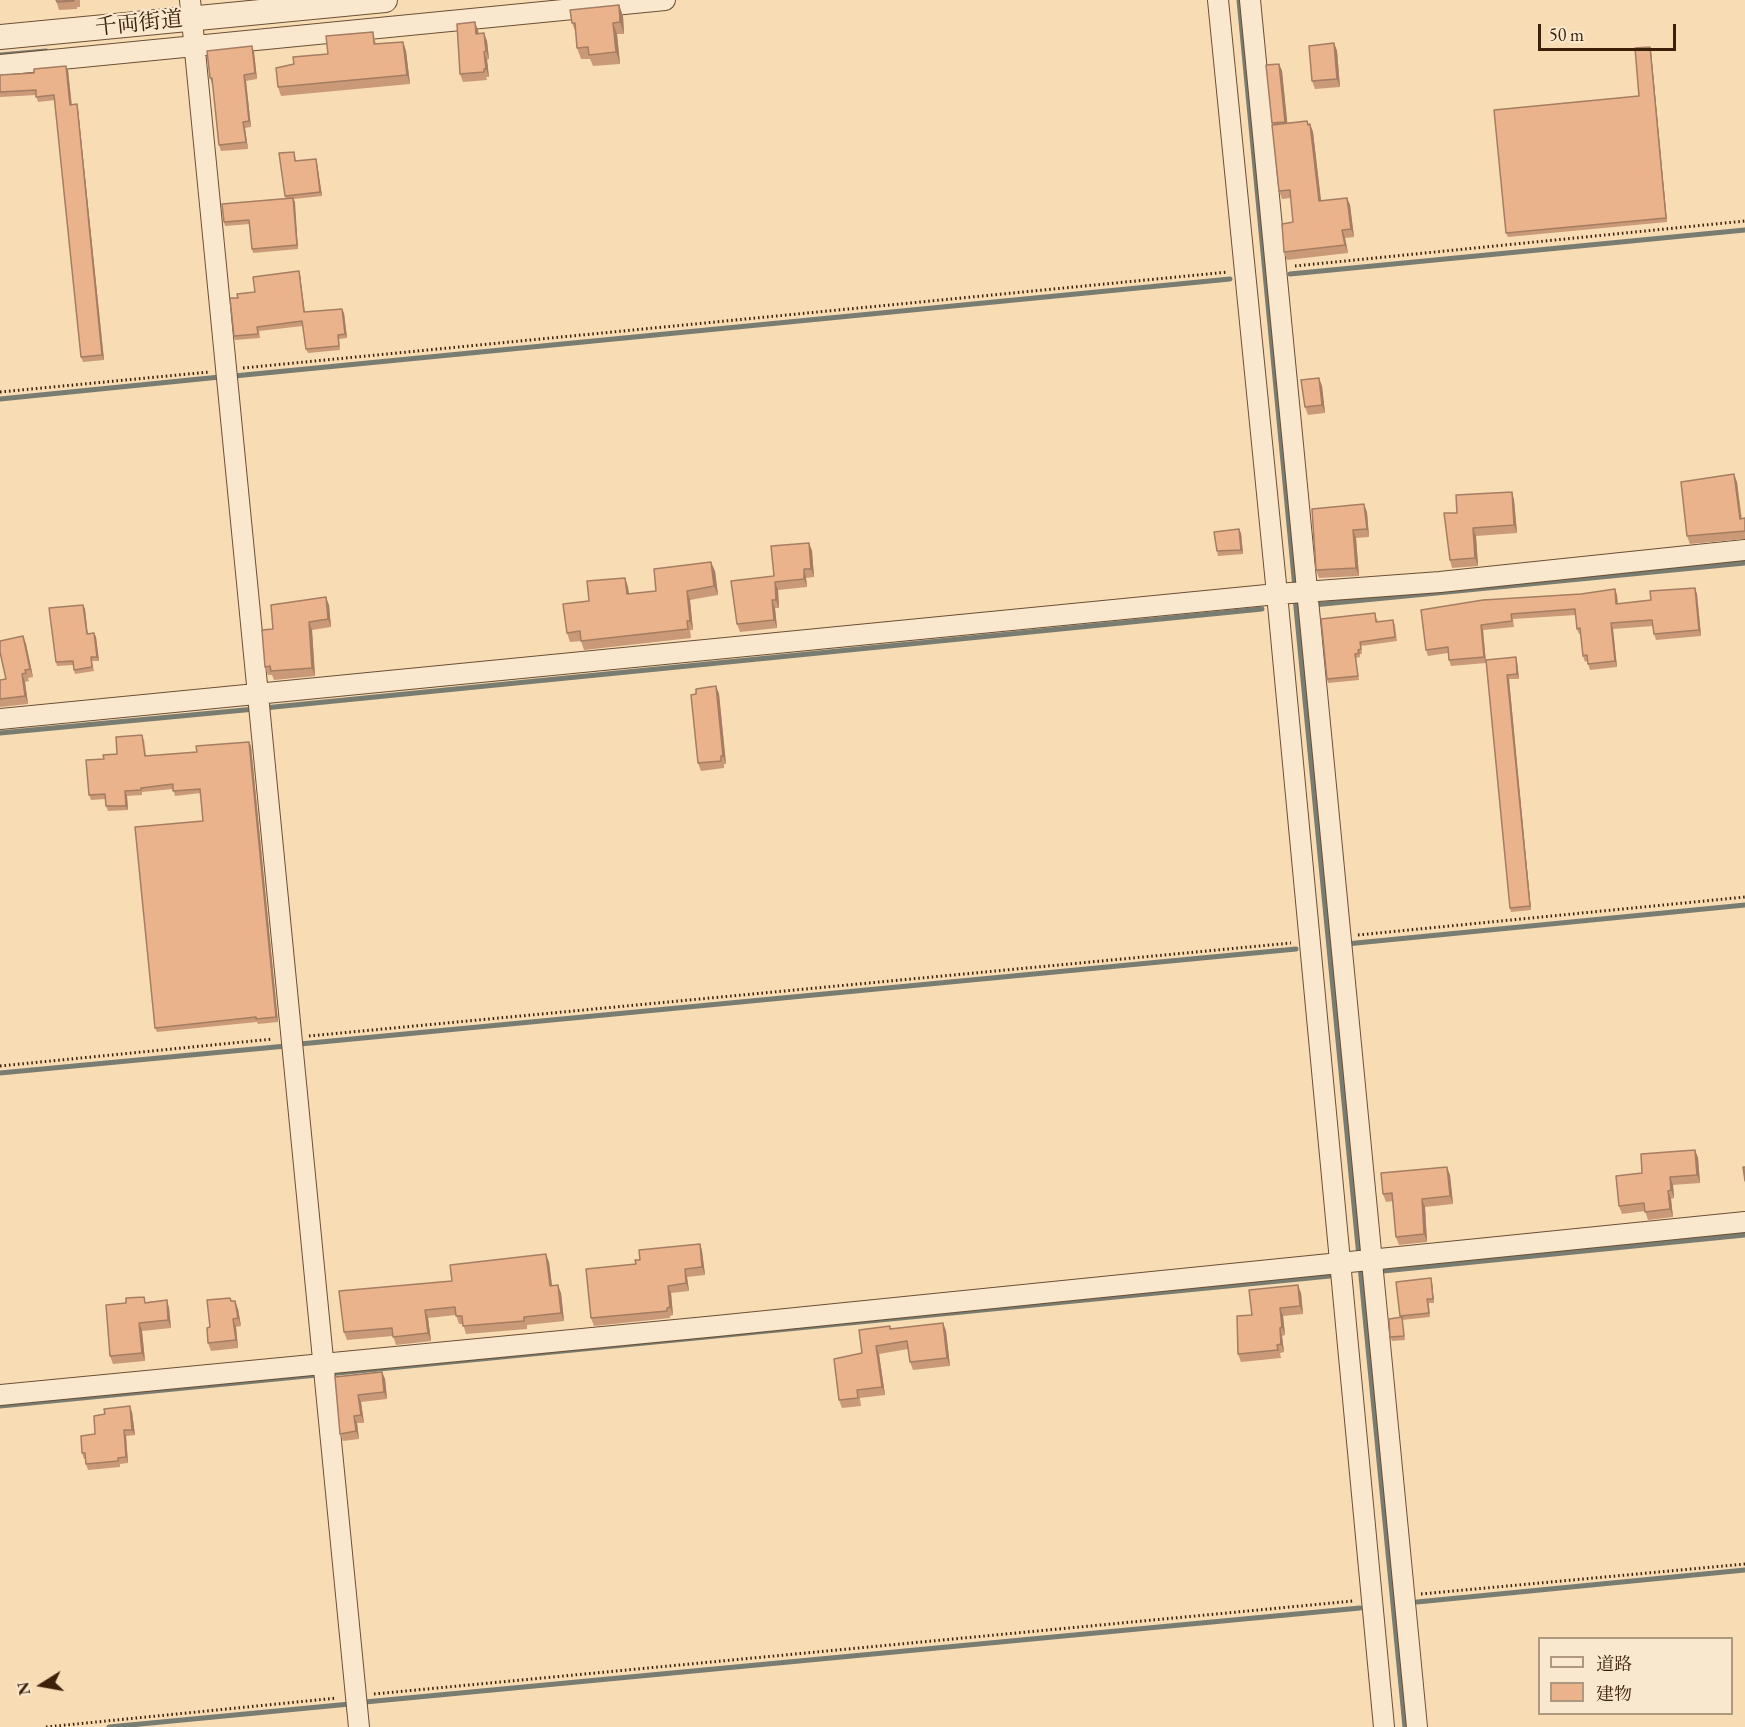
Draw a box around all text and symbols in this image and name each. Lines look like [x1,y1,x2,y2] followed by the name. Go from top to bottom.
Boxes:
[94,6,184,42] street label: 千両街道
[1541,12,1679,50] scale bar
[1549,23,1584,46] text: 50 m
[1538,1637,1733,1715] legend
[1596,1652,1632,1675] text: 道路
[12,1655,72,1715] north arrow
[12,1680,35,1697] text: N
[1596,1682,1632,1705] text: 建物

